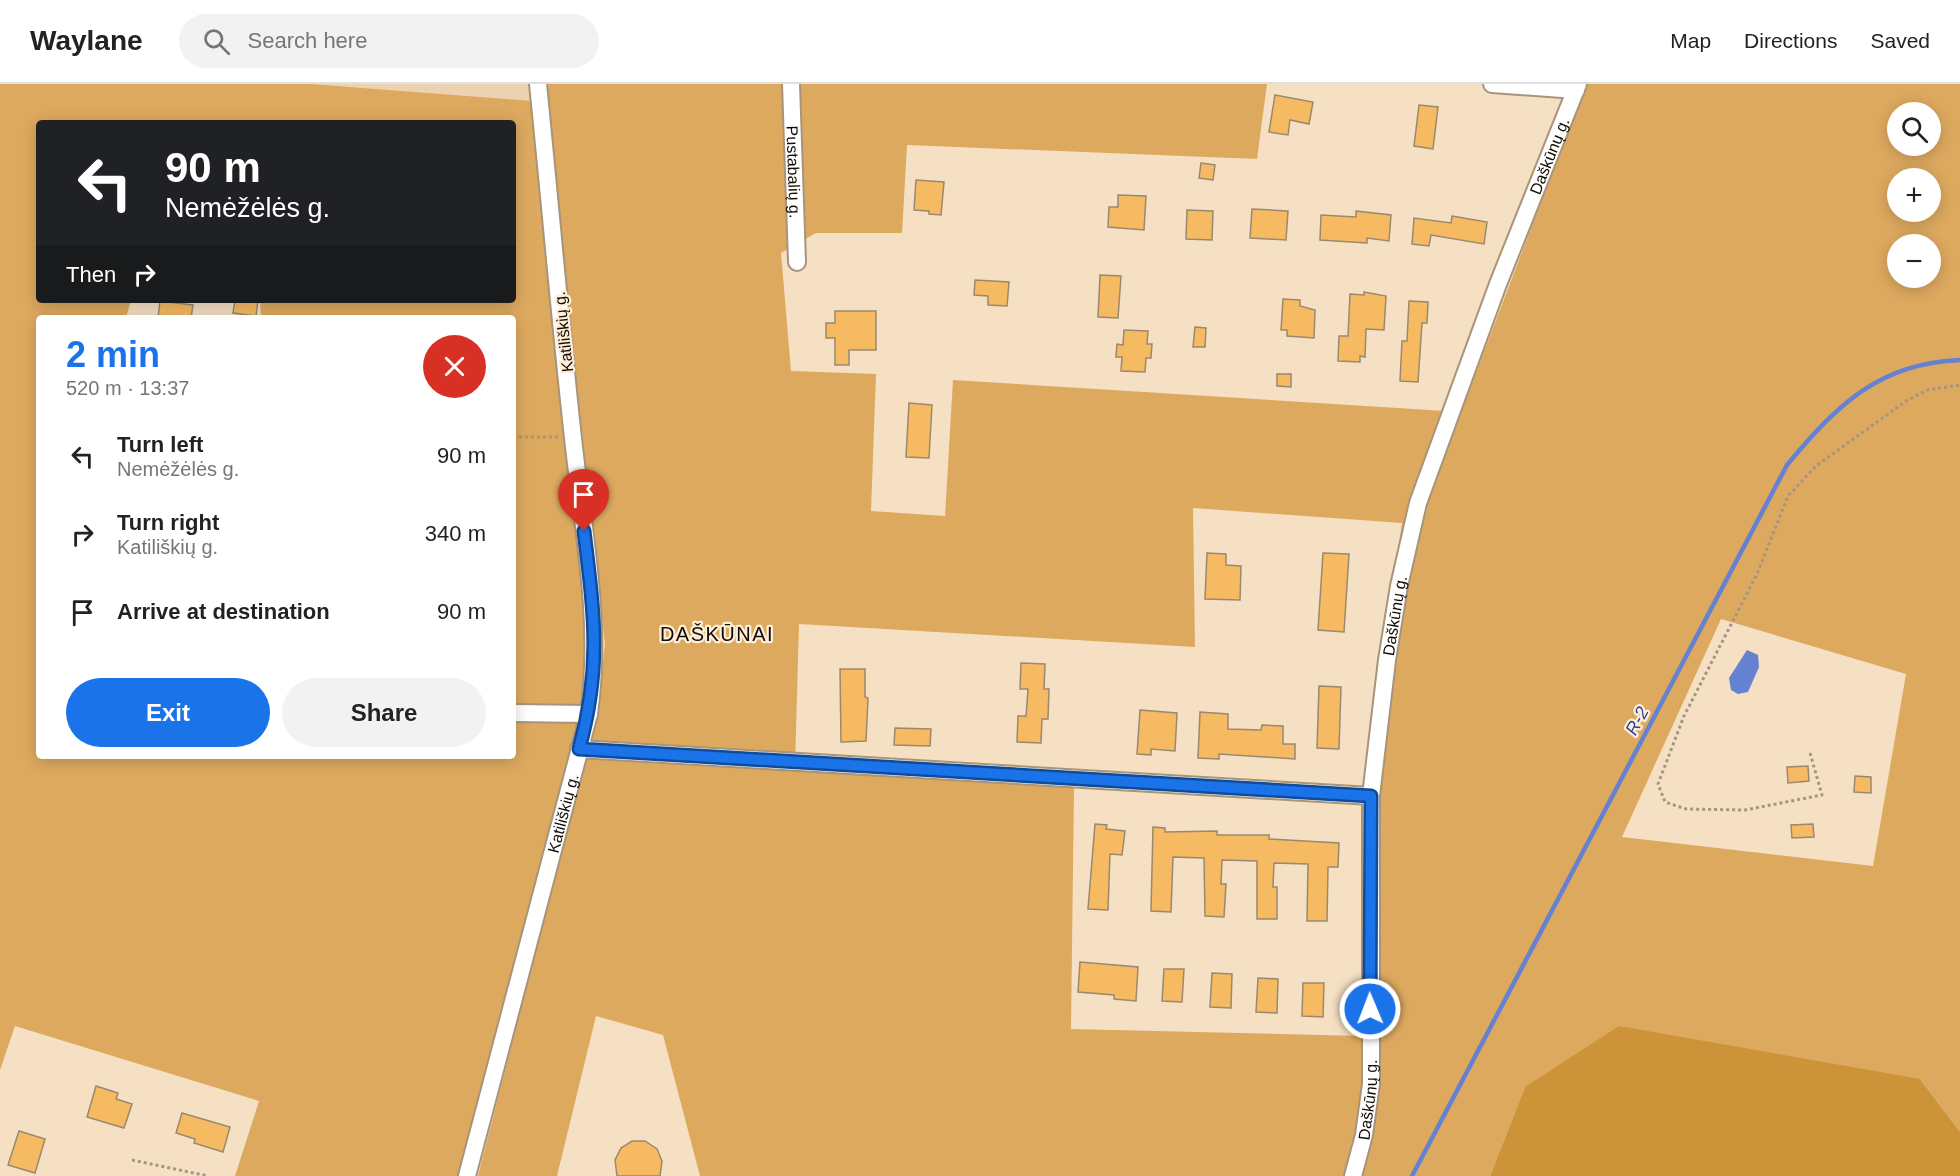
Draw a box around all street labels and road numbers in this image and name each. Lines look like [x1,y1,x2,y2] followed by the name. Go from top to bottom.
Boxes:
[1527,115,1573,197] street label: Daškūnų g.
[783,125,804,219] street label: Pustabalių g.
[551,291,576,373] street label: Katiliškių g.
[1380,574,1410,657] street label: Daškūnų g.
[545,772,582,855] street label: Katiliškių g.
[1355,1059,1380,1141] street label: Daškūnų g.

